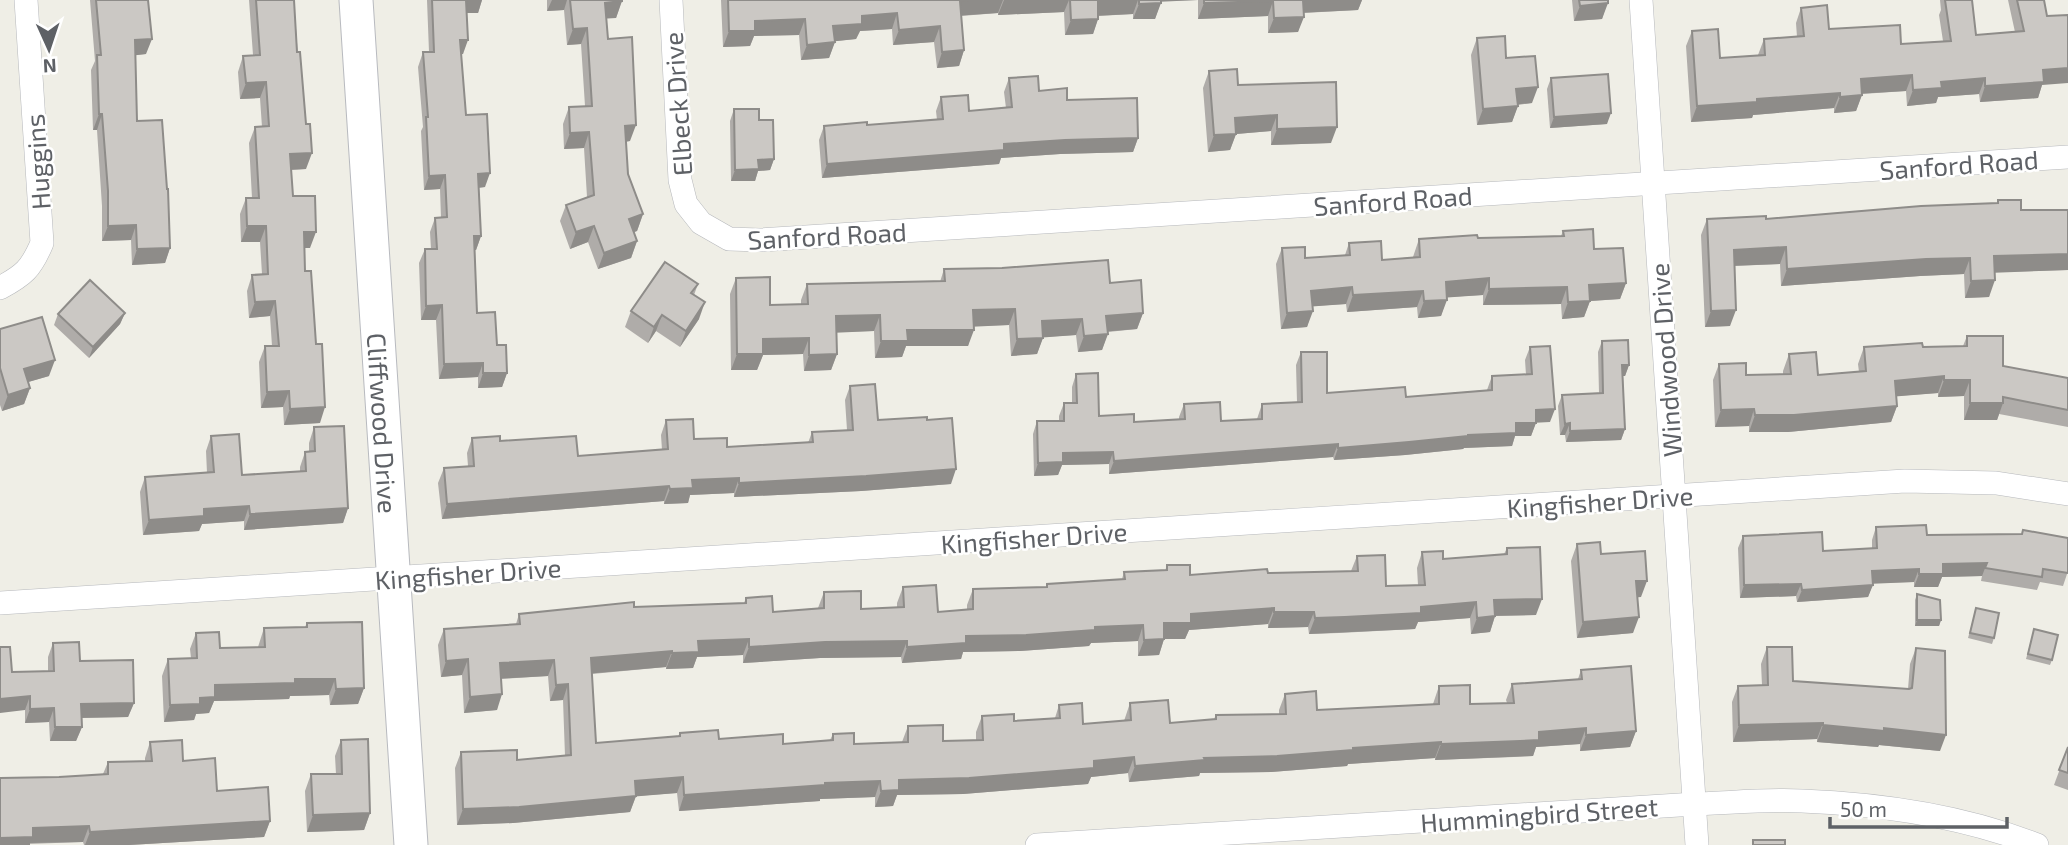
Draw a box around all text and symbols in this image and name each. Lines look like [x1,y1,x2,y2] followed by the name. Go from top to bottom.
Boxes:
[14,14,84,84] north arrow
[657,31,697,177] street label: Elbeck Drive
[42,55,57,78] text: N
[18,113,56,211] street label: Huggins
[1879,143,2039,185] street label: Sanford Road
[1313,179,1473,221] street label: Sanford Road
[747,215,907,255] street label: Sanford Road
[1643,262,1687,458] street label: Windwood Drive
[362,332,405,514] street label: Cliffwood Drive
[1506,479,1694,523] street label: Kingfisher Drive
[940,515,1128,559] street label: Kingfisher Drive
[374,551,562,595] street label: Kingfisher Drive
[1830,786,2007,830] scale bar
[1419,790,1659,838] street label: Hummingbird Street
[1840,796,1887,821] text: 50 m

